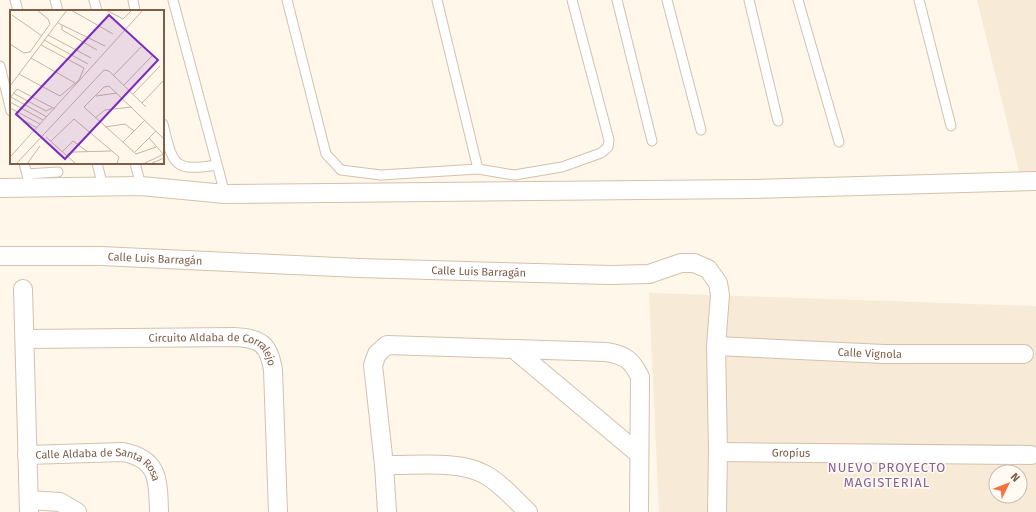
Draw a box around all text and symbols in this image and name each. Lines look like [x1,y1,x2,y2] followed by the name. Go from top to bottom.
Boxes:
[10,10,164,164] inset map
[107,250,203,268] street label: Calle Luis Barragán
[431,264,526,280] street label: Calle Luis Barragán
[148,331,278,367] street label: Circuito Aldaba de Corralejo
[837,346,902,361] street label: Calle Vignola
[35,446,163,483] street label: Calle Aldaba de Santa Rosa
[772,447,810,460] street label: Gropíus
[828,460,946,490] district label: NUEVO PROYECTO MAGISTERIAL
[988,464,1028,504] north arrow
[1008,470,1022,485] text: N

